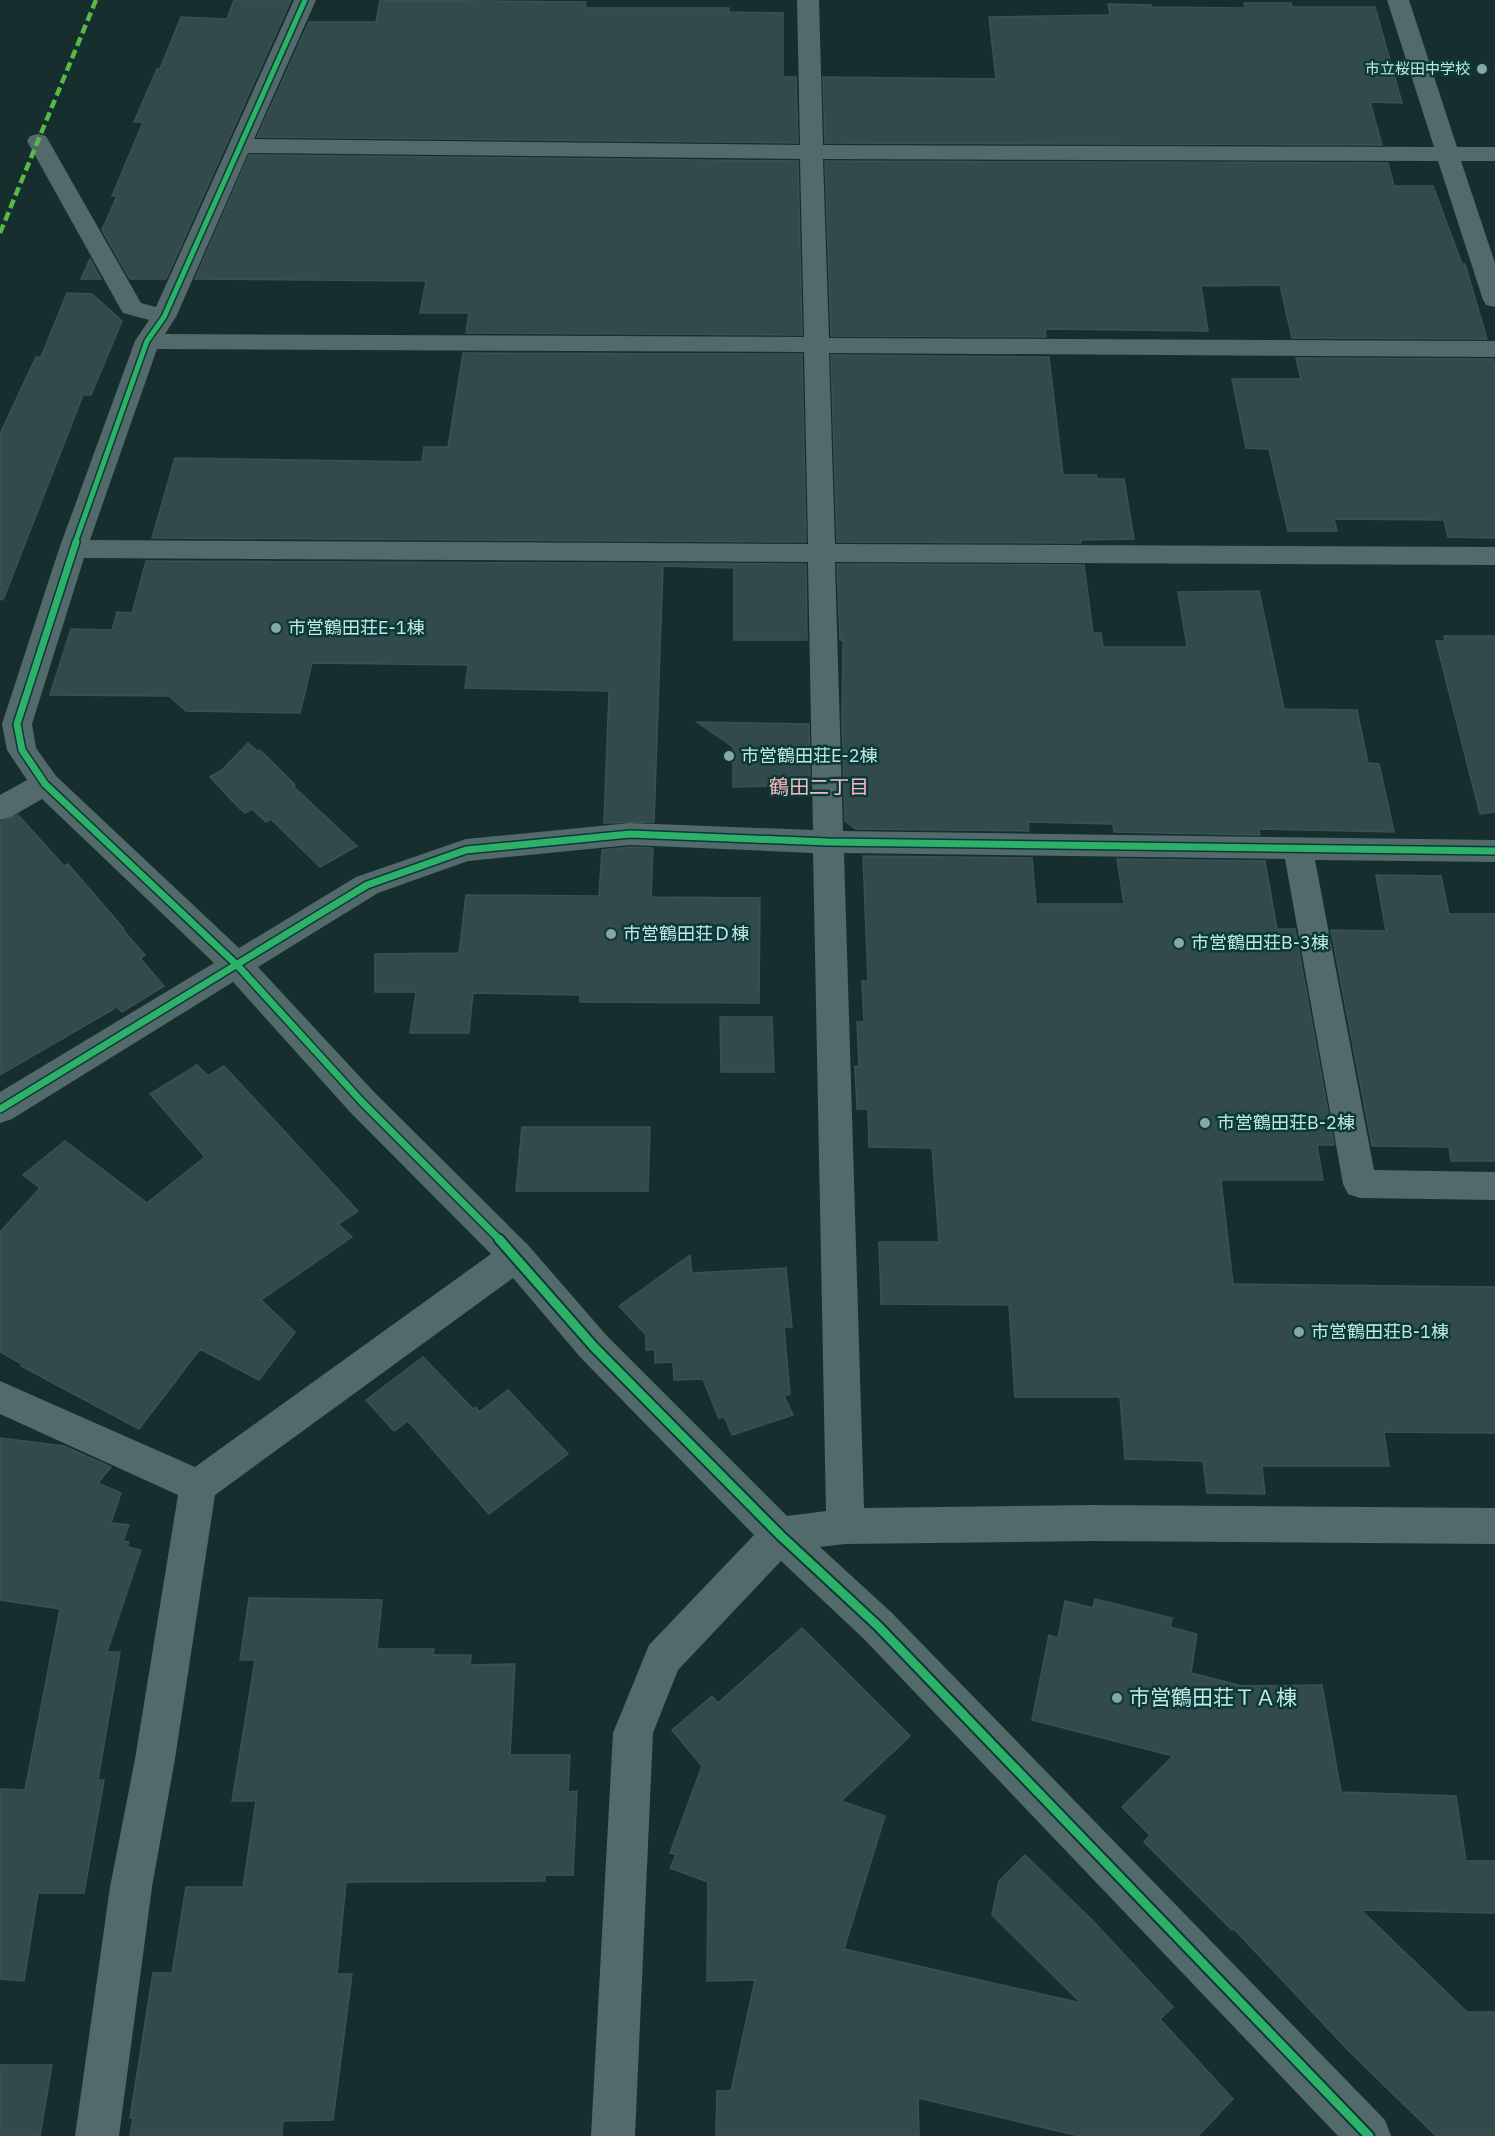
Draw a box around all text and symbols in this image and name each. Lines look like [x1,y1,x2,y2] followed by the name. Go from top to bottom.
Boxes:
[1365,59,1470,78] place label: 市立桜田中学校
[1475,62,1489,76] marker: 市立桜田中学校
[288,616,424,639] place label: 市営鶴田荘E-1棟
[269,621,283,635] marker: 市営鶴田荘E-1棟
[741,744,877,767] place label: 市営鶴田荘E-2棟
[722,749,736,763] marker: 市営鶴田荘E-2棟
[769,773,869,800] district label: 鶴田二丁目
[623,922,749,945] place label: 市営鶴田荘Ｄ棟
[604,927,618,941] marker: 市営鶴田荘Ｄ棟
[1191,931,1329,954] place label: 市営鶴田荘B-3棟
[1172,936,1186,950] marker: 市営鶴田荘B-3棟
[1217,1111,1355,1134] place label: 市営鶴田荘B-2棟
[1198,1116,1212,1130] marker: 市営鶴田荘B-2棟
[1311,1320,1449,1343] place label: 市営鶴田荘B-1棟
[1292,1325,1306,1339] marker: 市営鶴田荘B-1棟
[1129,1683,1297,1711] place label: 市営鶴田荘ＴＡ棟
[1110,1691,1124,1705] marker: 市営鶴田荘ＴＡ棟

